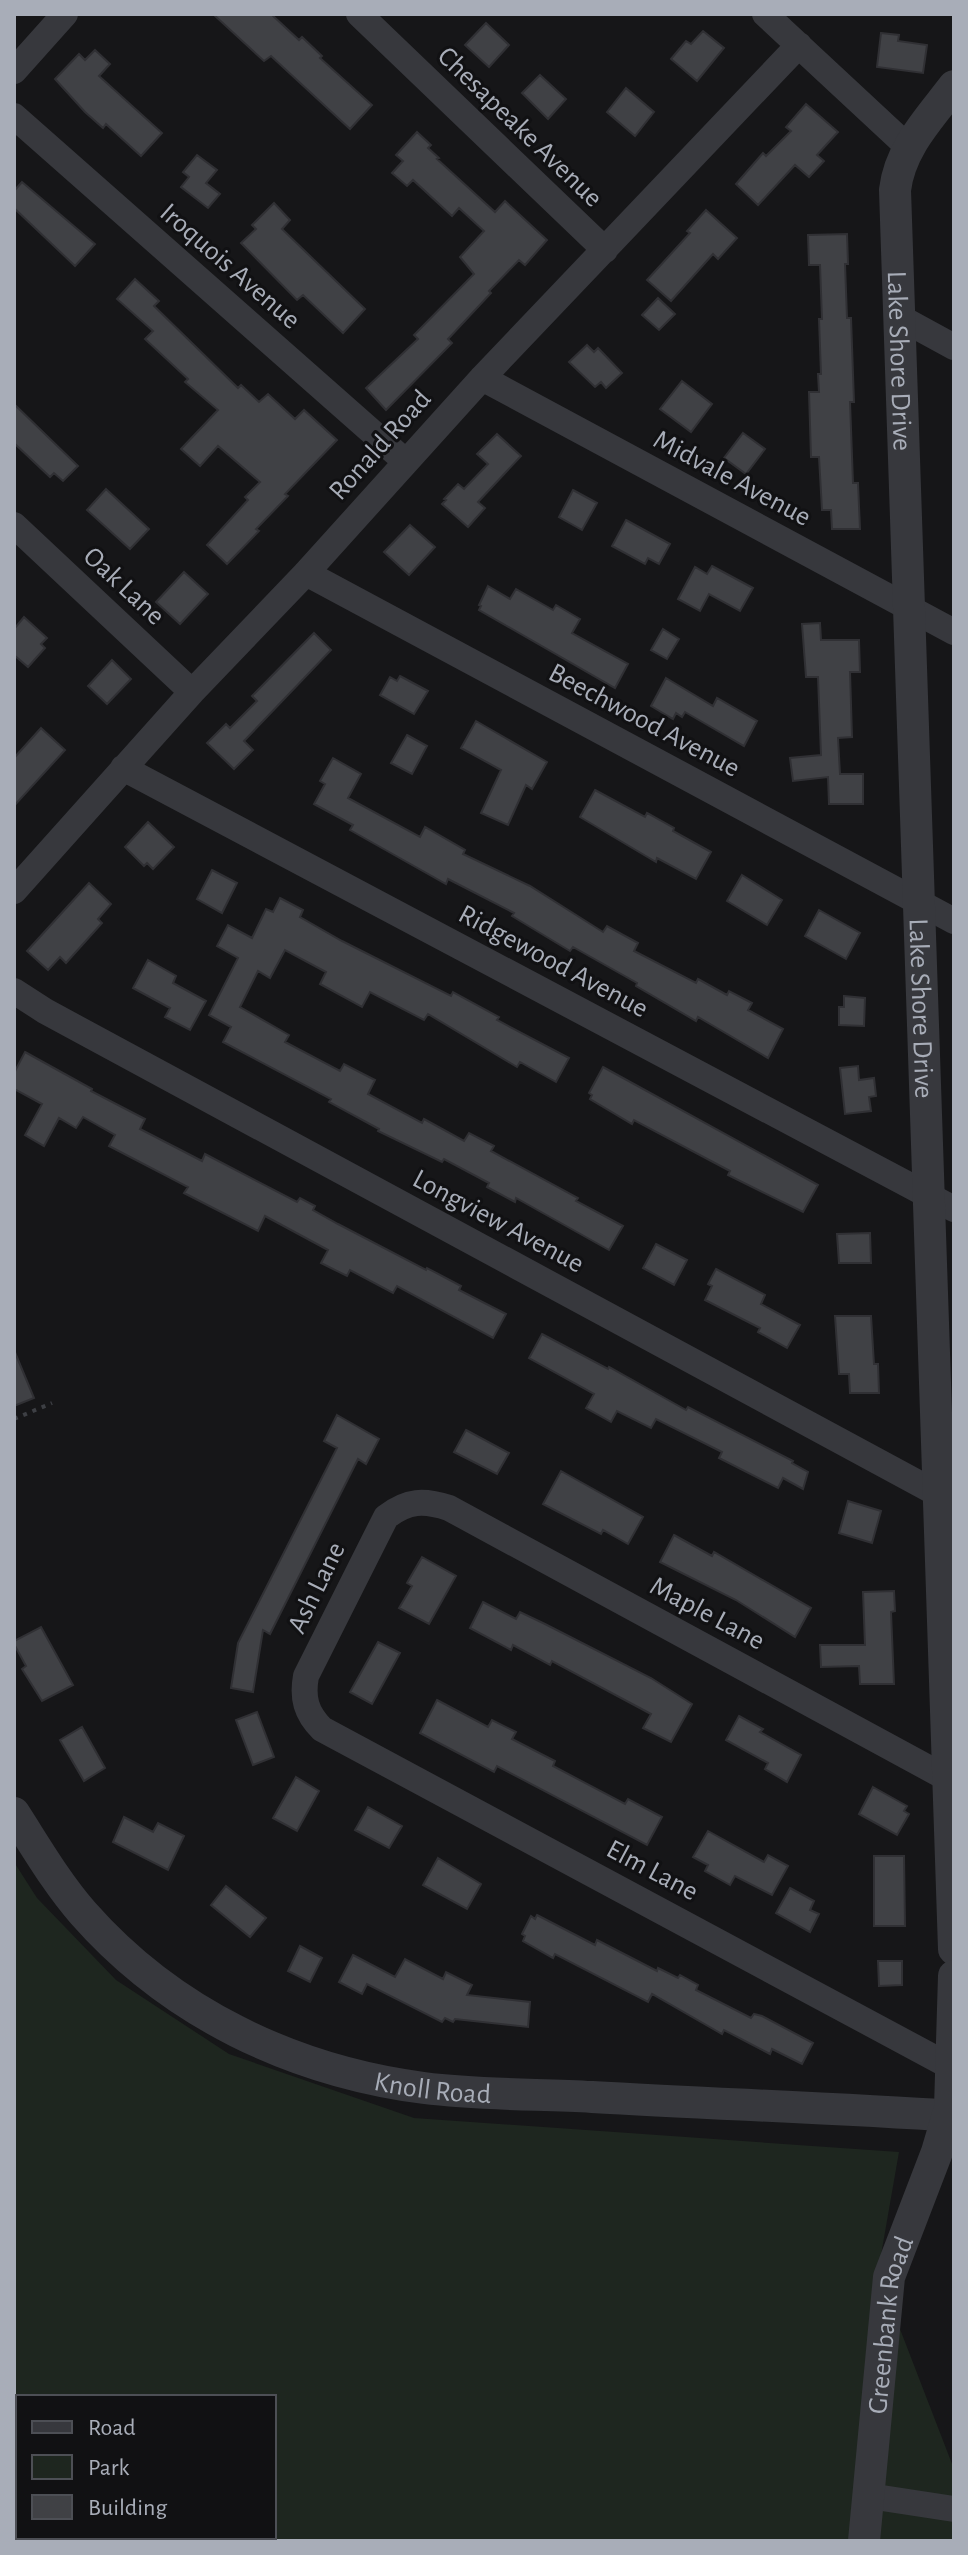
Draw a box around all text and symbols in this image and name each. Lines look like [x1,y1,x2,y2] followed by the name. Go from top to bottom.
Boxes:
[432,42,607,213] street label: Chesapeake Avenue
[154,198,305,335] street label: Iroquois Avenue
[882,270,916,451] street label: Lake Shore Drive
[324,385,437,506] street label: Ronald Road
[649,426,815,532] street label: Midvale Avenue
[78,542,170,631] street label: Oak Lane
[544,659,744,783] street label: Beechwood Avenue
[454,900,652,1023] street label: Ridgewood Avenue
[903,918,937,1099] street label: Lake Shore Drive
[408,1165,588,1279] street label: Longview Avenue
[283,1538,351,1638] street label: Ash Lane
[645,1572,769,1655] street label: Maple Lane
[602,1835,702,1906] street label: Elm Lane
[371,2068,492,2109] street label: Knoll Road
[864,2233,919,2415] street label: Greenbank Road
[16,2395,276,2539] legend
[88,2416,136,2440] text: Road
[88,2456,129,2480] text: Park
[88,2496,167,2520] text: Building

